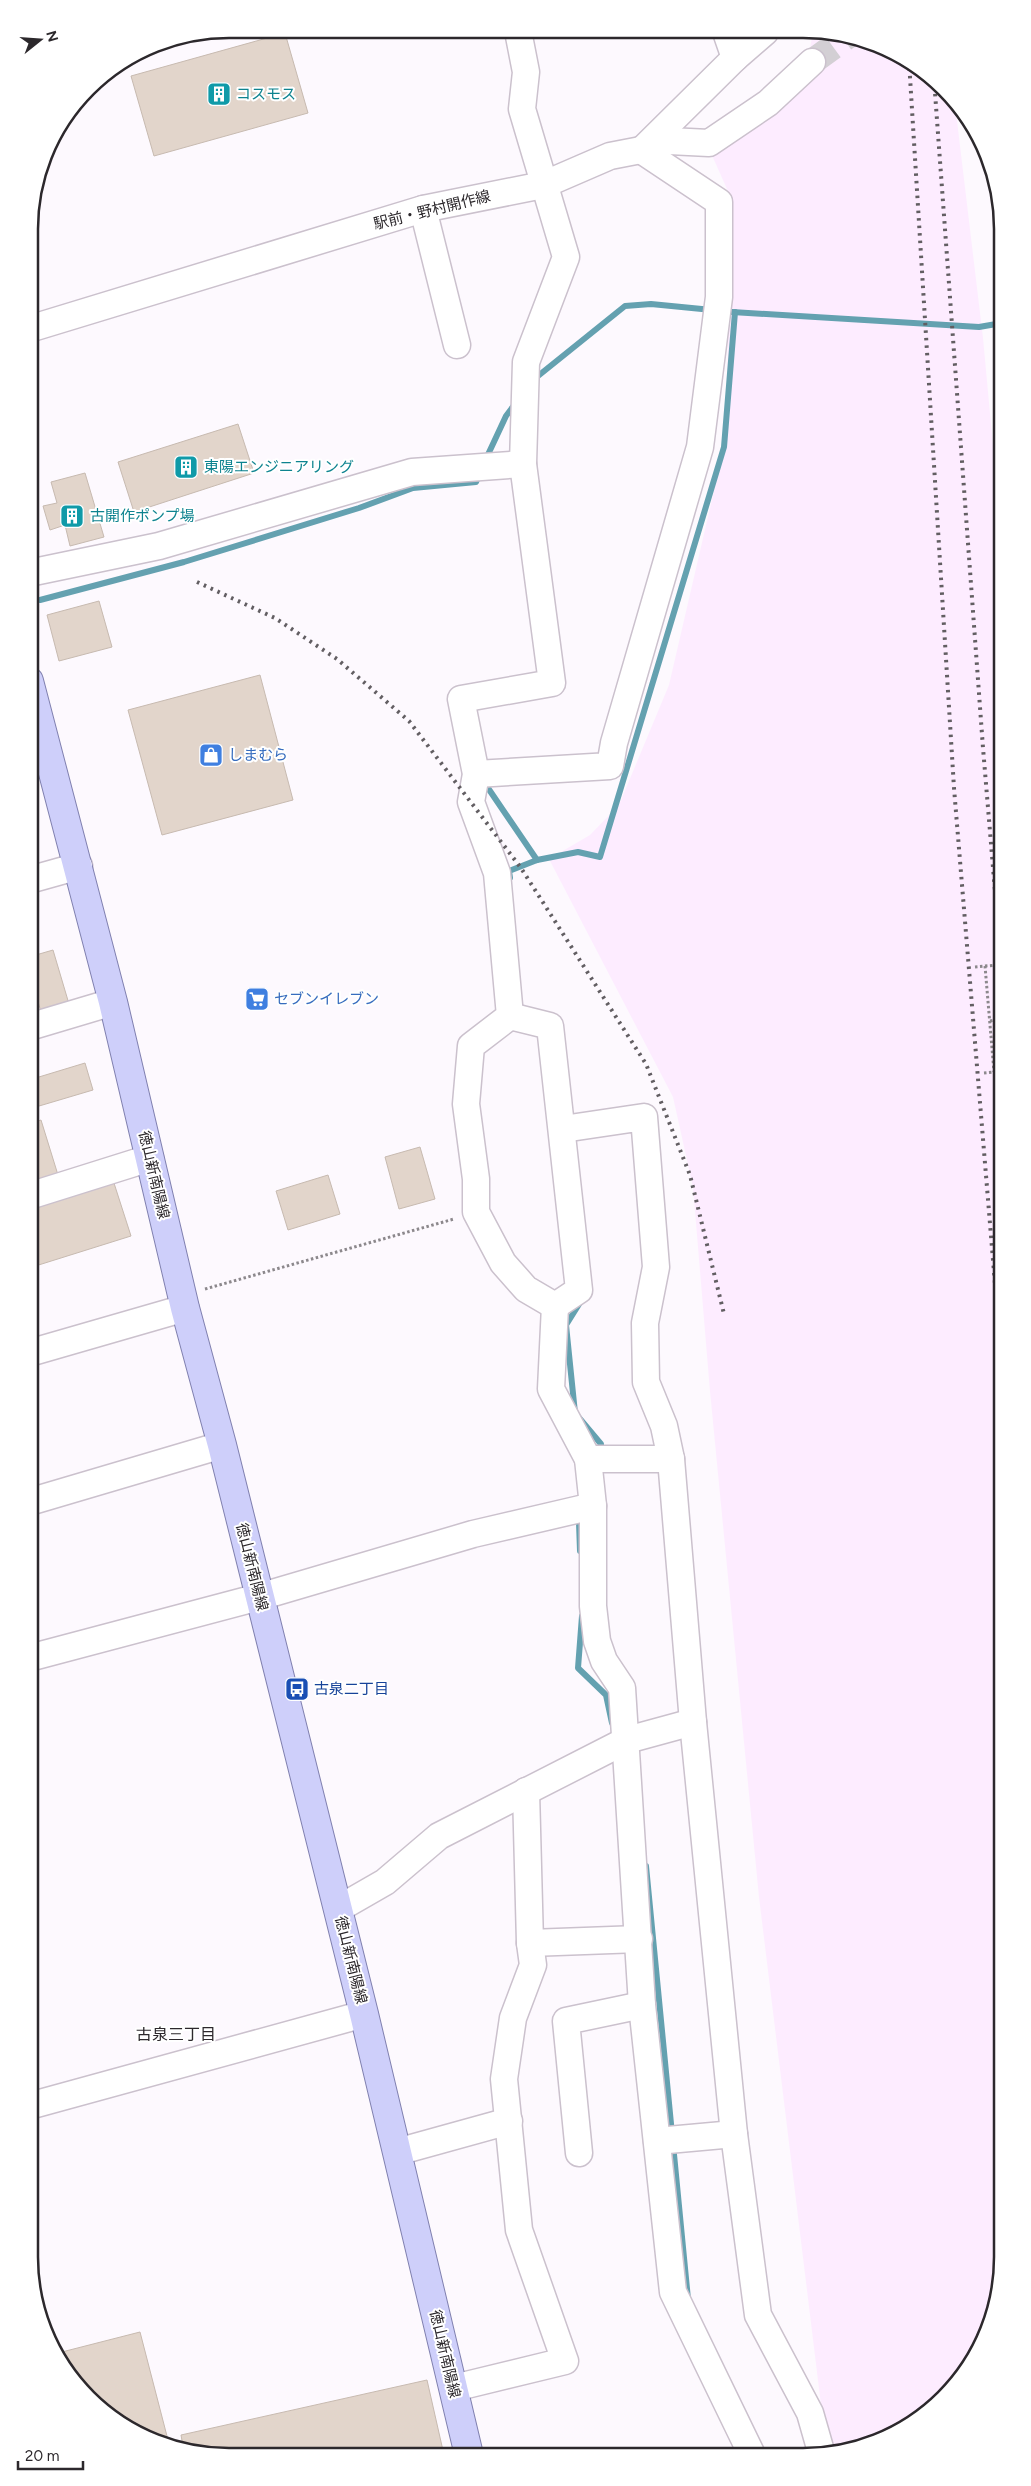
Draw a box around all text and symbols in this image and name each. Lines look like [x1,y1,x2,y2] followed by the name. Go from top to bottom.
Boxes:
[15,15,65,65] north arrow
[42,29,62,44] text: N
[206,81,232,107] building icon: コスモス
[236,85,296,103] place label: コスモス
[372,187,492,233] street label: 駅前・野村開作線
[173,454,199,480] building icon: 東陽エンジニアリング
[204,458,354,476] place label: 東陽エンジニアリング
[59,503,85,529] building icon: 古開作ポンプ場
[90,507,195,525] place label: 古開作ポンプ場
[198,742,224,768] shop icon: しまむら
[228,746,288,764] place label: しまむら
[244,986,270,1012] supermarket icon: セブンイレブン
[274,990,379,1008] place label: セブンイレブン
[135,1129,173,1221] street label: 徳山新南陽線
[232,1521,272,1613] street label: 徳山新南陽線
[284,1676,310,1702] bus stop icon: 古泉二丁目
[314,1680,389,1698] place label: 古泉二丁目
[331,1914,371,2006] street label: 徳山新南陽線
[136,2025,216,2044] district label: 古泉三丁目
[426,2308,464,2400] street label: 徳山新南陽線
[18,2438,82,2470] scale bar
[25,2447,59,2465] text: 20 m

